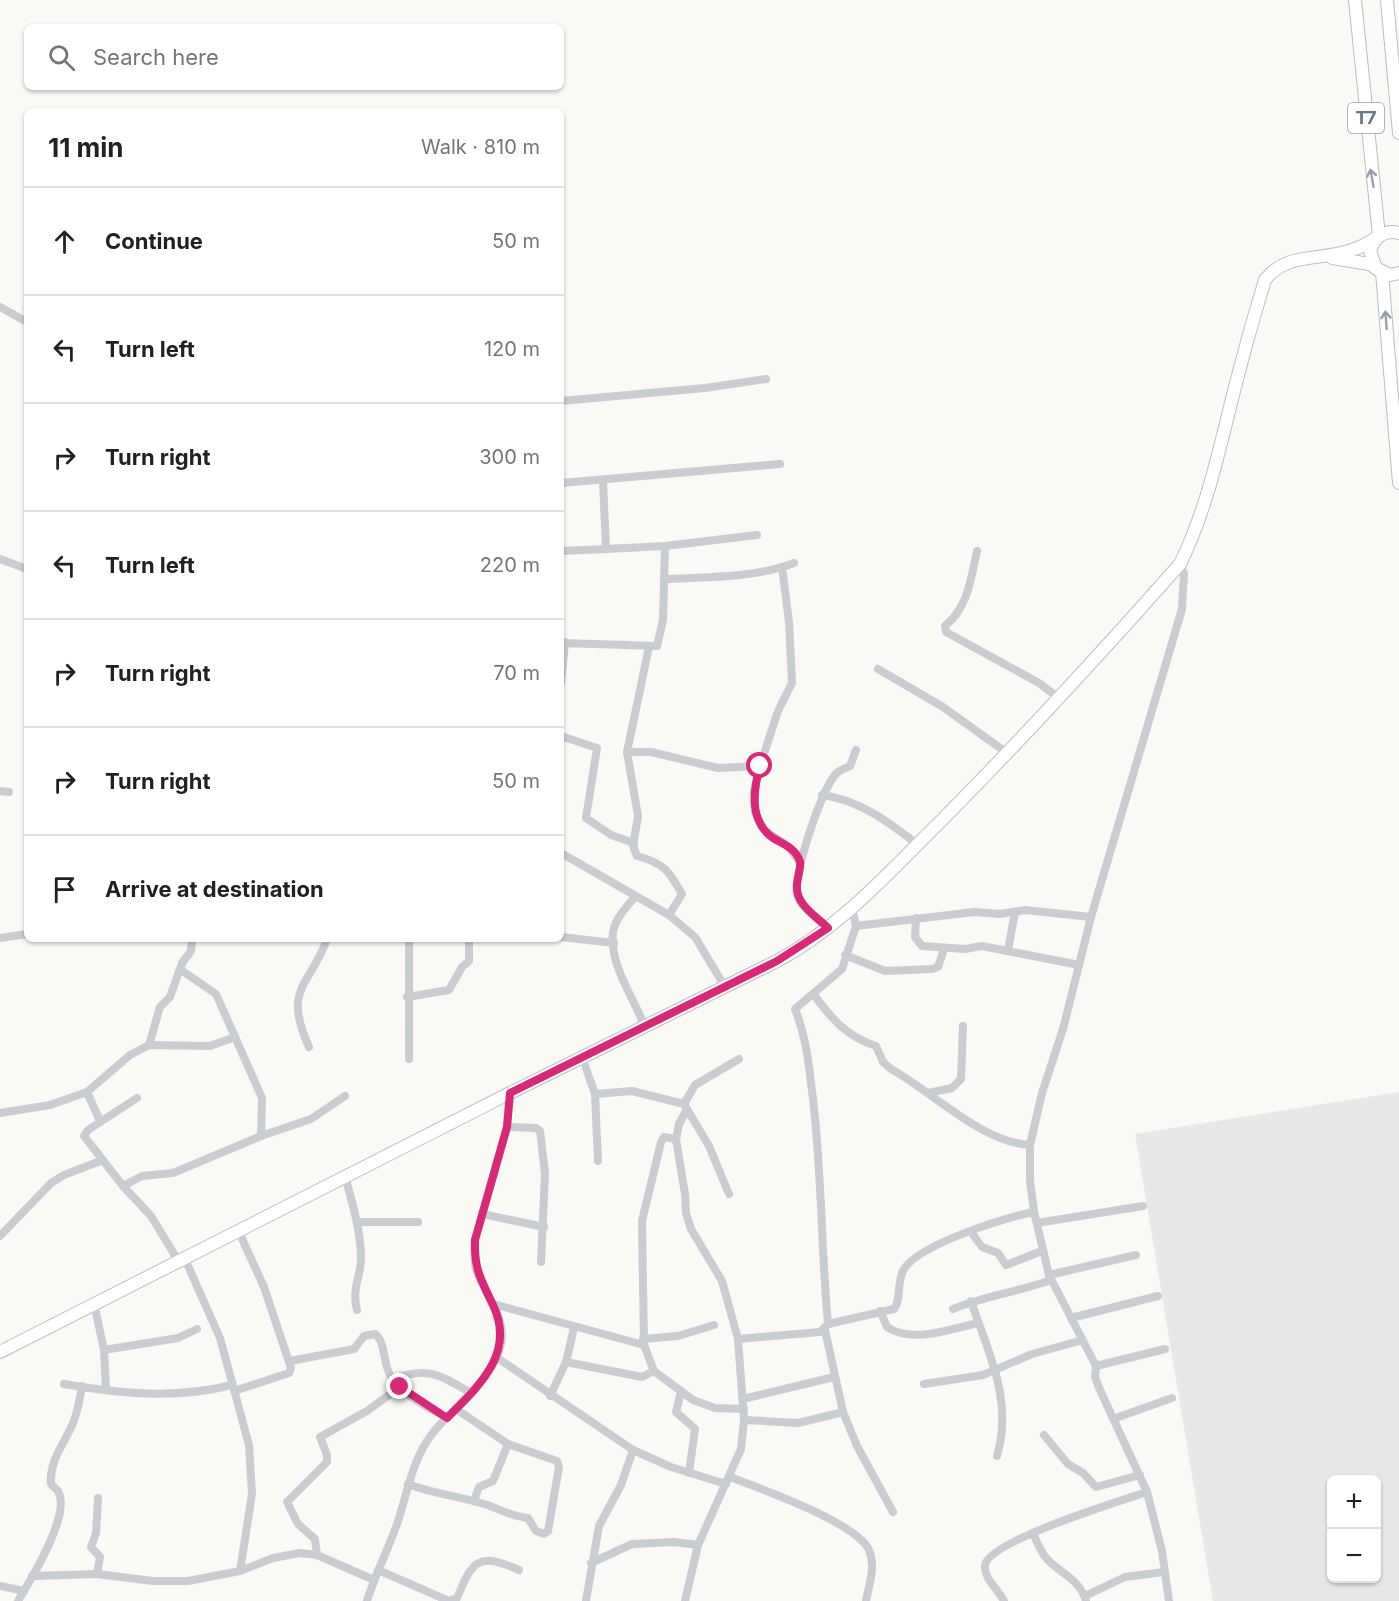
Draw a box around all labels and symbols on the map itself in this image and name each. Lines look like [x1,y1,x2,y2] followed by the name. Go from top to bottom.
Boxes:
[1348,103,1384,133] road number: T7
[1367,169,1378,188] one-way arrow
[1380,311,1391,331] one-way arrow
[746,752,772,778] route start
[386,1373,412,1399] route end

